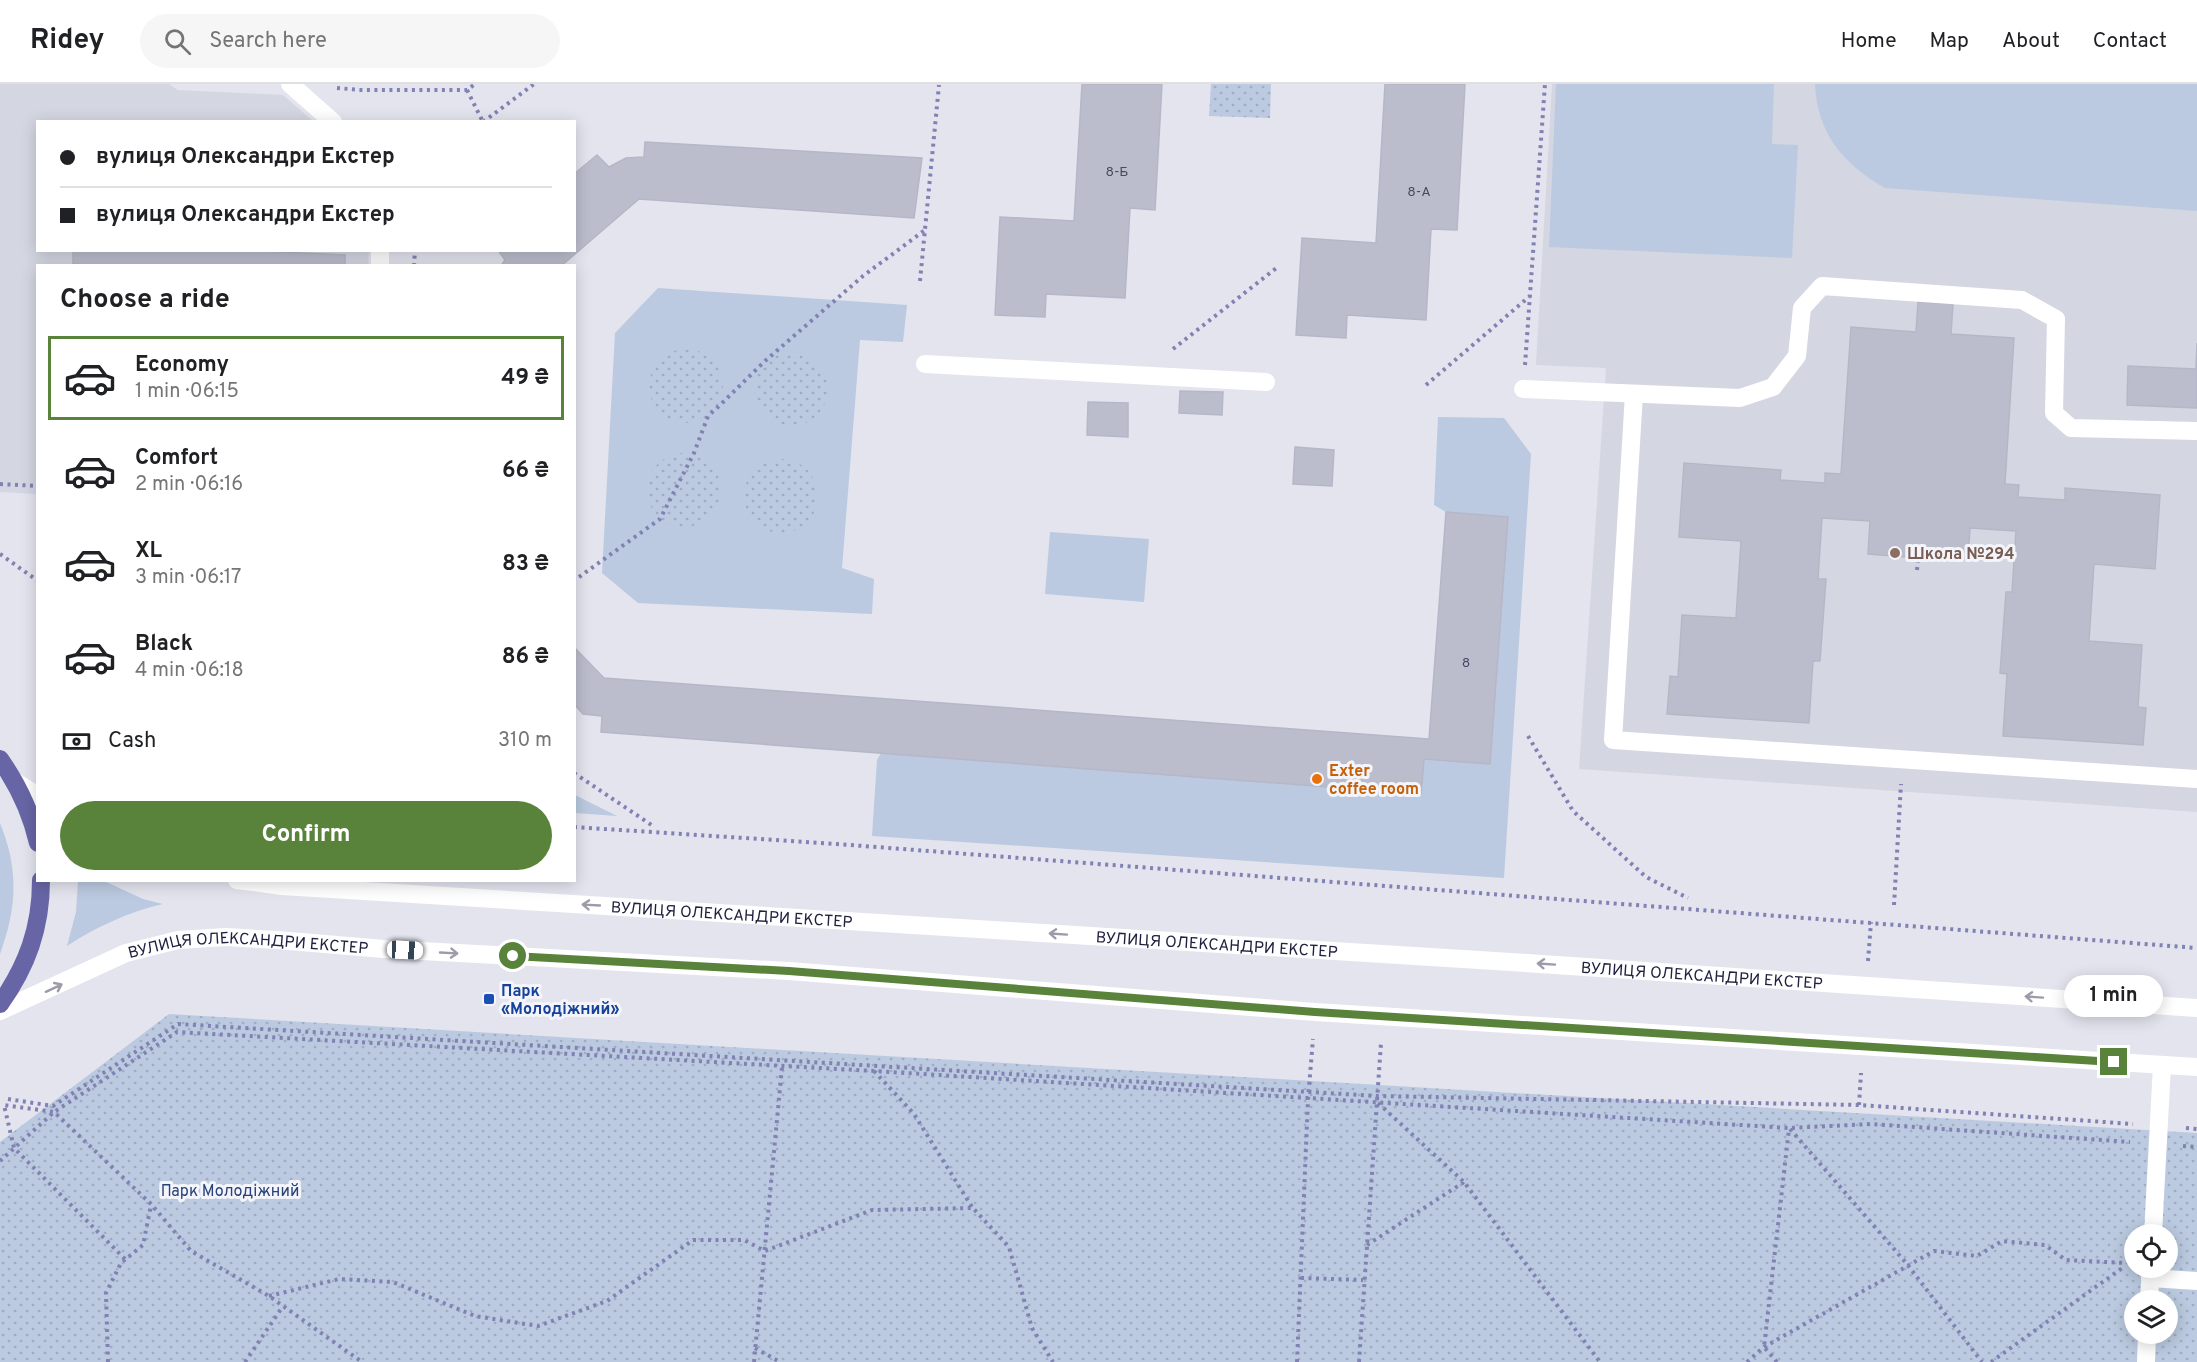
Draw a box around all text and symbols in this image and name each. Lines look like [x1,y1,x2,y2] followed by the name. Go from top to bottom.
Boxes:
[140,14,560,68] search box
[30,23,104,59] text: Ridey
[161,25,194,58] icon: search
[209,28,327,55] text: Search here
[1841,28,1897,55] text: Home
[1930,28,1969,55] text: Map
[2002,28,2060,55] text: About
[2093,28,2167,55] text: Contact
[96,144,395,171] text: вулиця Олександри Екстер
[1105,164,1129,181] house number: 8-Б
[1407,184,1431,201] house number: 8-А
[96,202,395,229] text: вулиця Олександри Екстер
[60,283,230,317] text: Choose a ride
[63,351,117,405] icon: car
[135,352,229,379] text: Economy
[501,365,549,392] text: 49 ₴
[135,379,239,405] text: 1 min · 06:15
[63,444,117,498] icon: car
[135,445,218,472] text: Comfort
[502,458,549,485] text: 66 ₴
[135,472,243,498] text: 2 min · 06:16
[63,537,117,591] icon: car
[135,538,162,565] text: XL
[1907,545,2014,565] place label: Школа №294
[1888,546,1902,560] marker: Школа №294
[502,551,549,578] text: 83 ₴
[135,565,242,591] text: 3 min · 06:17
[63,630,117,684] icon: car
[135,631,193,658] text: Black
[502,644,549,671] text: 86 ₴
[1462,655,1470,672] house number: 8
[135,658,244,684] text: 4 min · 06:18
[60,725,93,758] icon: cash
[108,728,157,755] text: Cash
[498,728,552,754] text: 310 m
[1329,762,1419,800] place label: Exter coffee room
[1310,772,1324,786] marker: Exter coffee room
[60,801,552,870] button: Confirm
[610,898,853,933] street label: ВУЛИЦЯ ОЛЕКСАНДРИ ЕКСТЕР
[581,900,601,911] one-way arrow
[1048,928,1068,939] one-way arrow
[1095,928,1338,963] street label: ВУЛИЦЯ ОЛЕКСАНДРИ ЕКСТЕР
[126,929,369,964] street label: ВУЛИЦЯ ОЛЕКСАНДРИ ЕКСТЕР
[387,940,423,960] car
[499,942,526,969] route start
[438,947,458,958] one-way arrow
[1536,959,1556,970] one-way arrow
[1580,959,1823,995] street label: ВУЛИЦЯ ОЛЕКСАНДРИ ЕКСТЕР
[2064,975,2164,1017] callout: 1 min
[44,981,62,993] one-way arrow
[501,982,619,1020] place label: Парк «Молодіжний»
[2089,983,2138,1009] text: 1 min
[482,992,496,1006] marker: Парк «Молодіжний»
[2024,992,2044,1003] one-way arrow
[2100,1048,2127,1075] route end
[161,1182,299,1202] park label: Парк Молодіжний
[2124,1224,2178,1344] map controls
[2124,1224,2178,1278] button: locate
[2124,1290,2178,1344] button: layers

